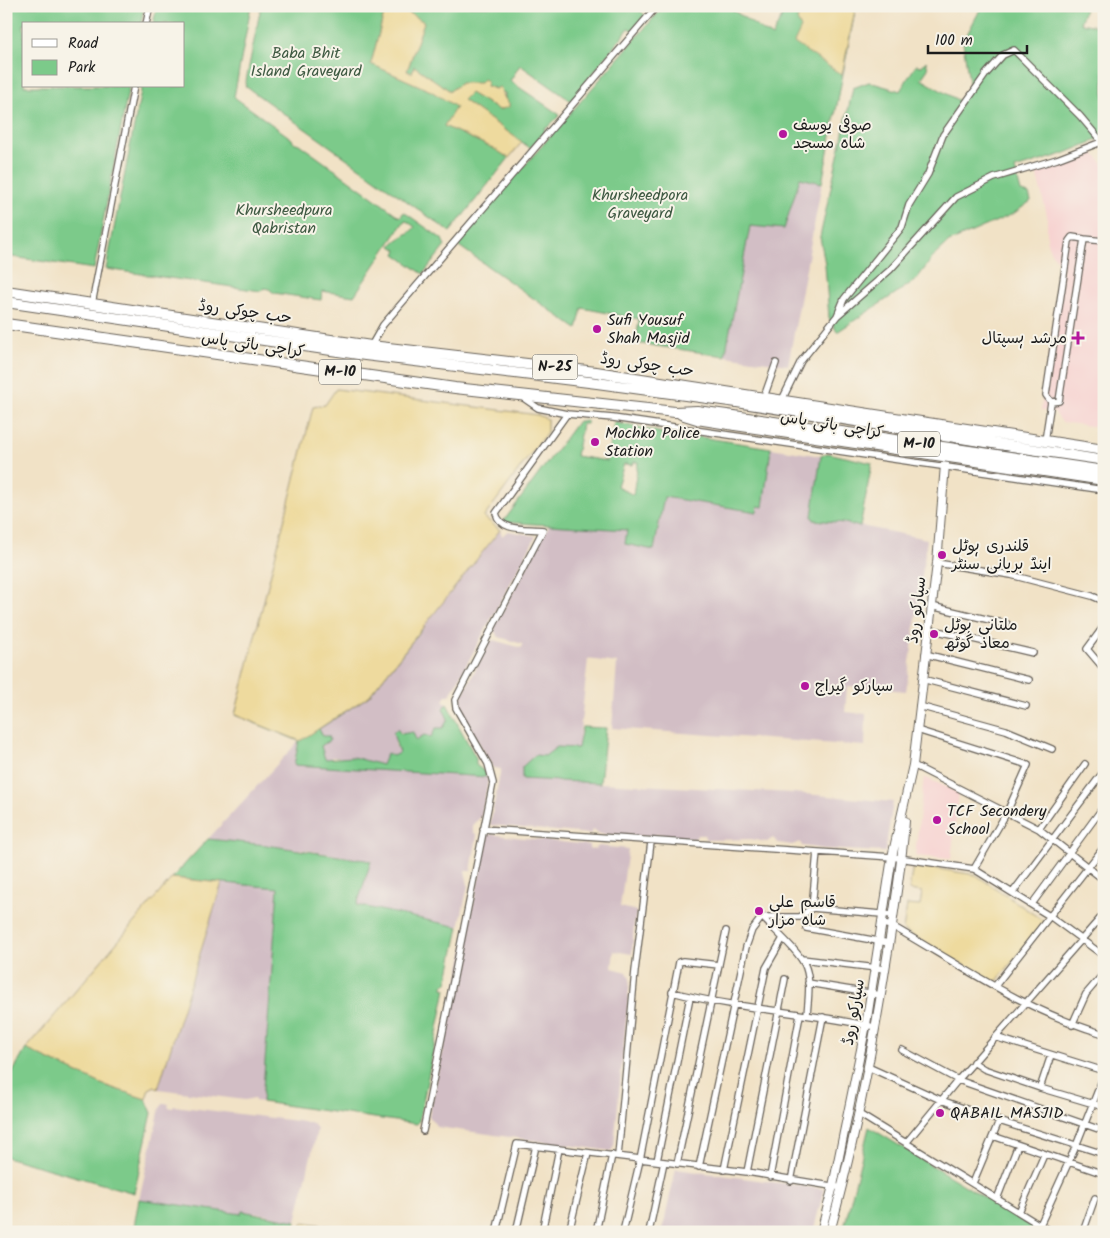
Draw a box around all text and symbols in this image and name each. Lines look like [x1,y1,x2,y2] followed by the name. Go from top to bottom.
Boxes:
[22,22,185,88] legend
[928,22,1026,54] scale bar
[935,29,973,53] text: 100 m
[68,32,99,56] text: Road
[251,41,362,84] park label: Baba Bhit Island Graveyard
[68,56,96,80] text: Park
[793,113,872,156] place label: صوفی یوسف شاہ مسجد
[777,128,789,140] marker: صوفی یوسف شاہ مسجد
[592,183,688,226] park label: Khursheedpora Graveyard
[236,198,332,241] park label: Khursheedpura Qabristan
[197,293,293,331] street label: حب چوکی روڈ
[607,308,690,351] place label: Sufi Yousuf Shah Masjid
[591,323,603,335] marker: Sufi Yousuf Shah Masjid
[200,325,306,365] street label: کراچی بائی پاس
[981,326,1067,351] place label: مرشد ہسپتال
[1071,331,1085,345] marker: مرشد ہسپتال
[599,346,695,384] street label: حب چوکی روڈ
[532,354,578,380] road number: N-25
[319,360,361,384] road number: M-10
[779,405,886,446] street label: کراچی بائی پاس
[605,421,700,464] place label: Mochko Police Station
[898,432,940,456] road number: M-10
[589,436,601,448] marker: Mochko Police Station
[950,534,1051,577] place label: قلندری ہوٹل اینڈ بریانی سنٹر
[936,549,948,561] marker: قلندری ہوٹل اینڈ بریانی سنٹر
[900,575,934,645] street label: سپارکو روڈ
[944,613,1018,656] place label: ملتانی ہوٹل معاذ گوٹھ
[928,628,940,640] marker: ملتانی ہوٹل معاذ گوٹھ
[815,674,893,699] place label: سپارکو گیراج
[799,680,811,692] marker: سپارکو گیراج
[947,799,1047,842] place label: TCF Secondery School
[931,814,943,826] marker: TCF Secondery School
[767,890,836,933] place label: قاسم علی شاہ مزار
[753,905,765,917] marker: قاسم علی شاہ مزار
[836,977,872,1047] street label: سپارکو روڈ
[950,1101,1064,1126] place label: QABAIL MASJID
[934,1107,946,1119] marker: QABAIL MASJID

